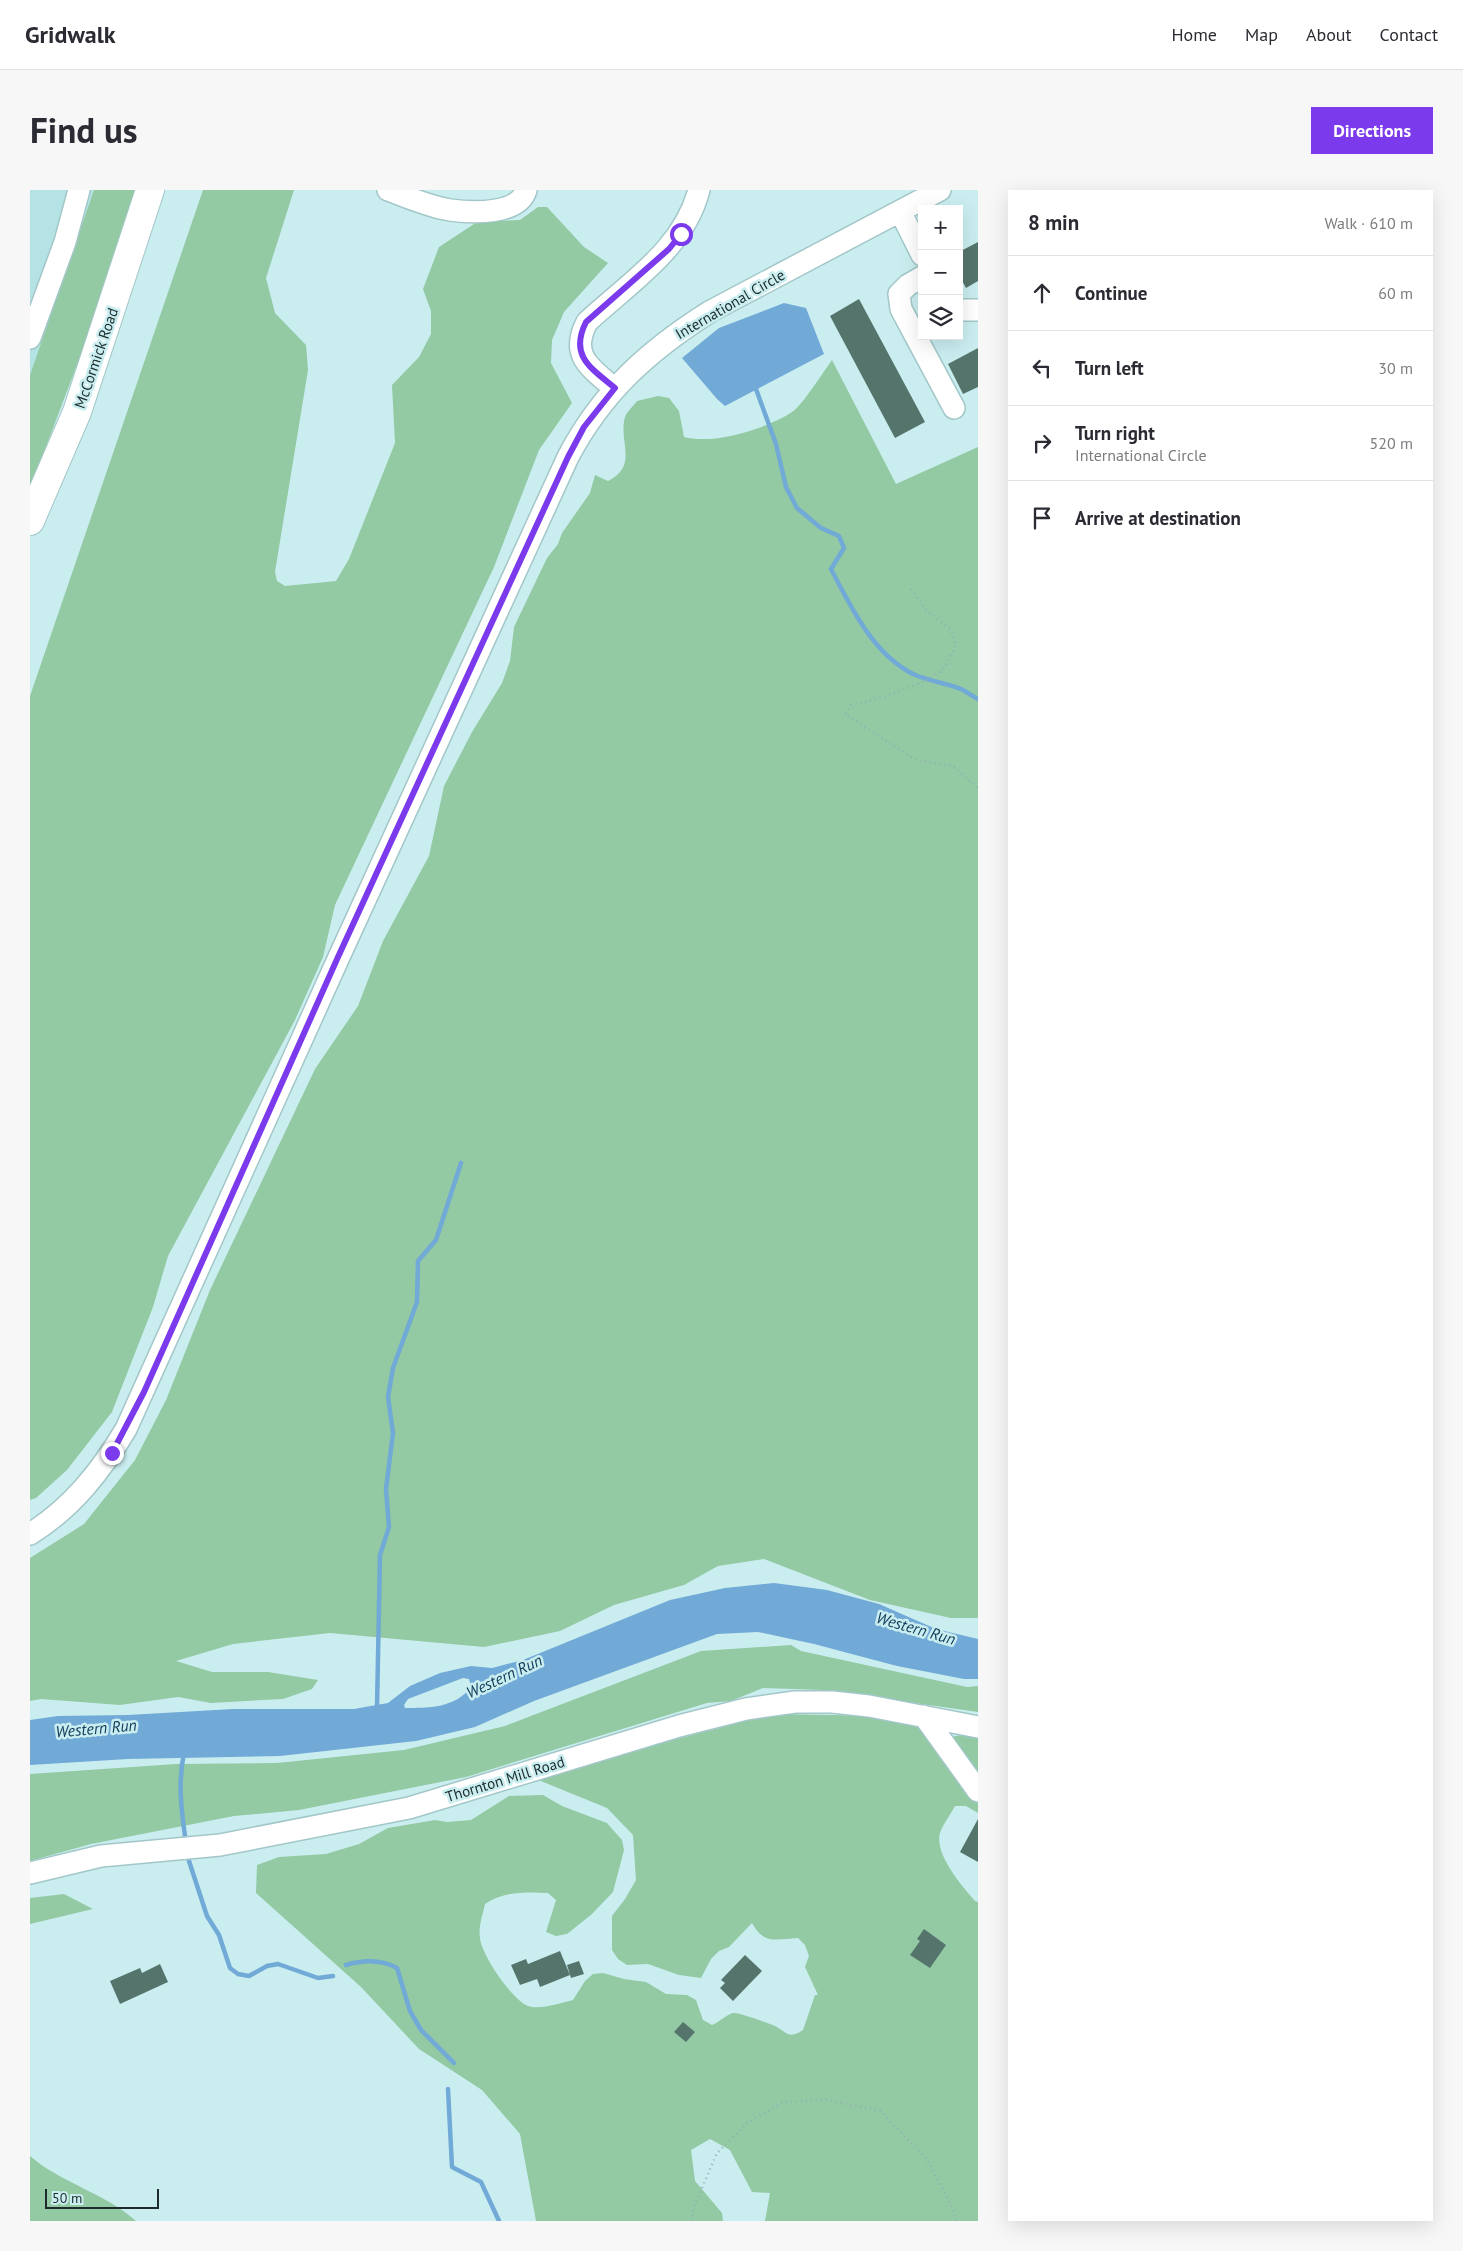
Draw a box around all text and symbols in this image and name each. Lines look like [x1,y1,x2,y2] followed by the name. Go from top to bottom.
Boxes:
[25,19,115,50] text: Gridwalk
[1171,23,1217,46] text: Home
[1245,23,1278,46] text: Map
[1306,23,1352,46] text: About
[1380,23,1438,46] text: Contact
[30,107,138,153] text: Find us
[1311,107,1433,154] button: Directions
[918,205,963,340] map controls
[918,205,963,250] button: +
[1028,209,1079,236] text: 8 min
[1324,213,1413,233] text: Walk · 610 m
[670,223,693,246] route start
[918,250,963,295] button: −
[672,265,788,343] street label: International Circle
[1028,279,1056,307] icon: ahead
[1075,281,1147,305] text: Continue
[1378,283,1413,303] text: 60 m
[918,295,963,340] button: layers
[70,305,122,411] street label: McCormick Road
[1028,354,1056,382] icon: left
[1075,356,1144,380] text: Turn left
[1378,358,1413,378] text: 30 m
[1075,421,1155,445] text: Turn right
[1028,429,1056,457] icon: right
[1370,433,1413,453] text: 520 m
[1075,445,1207,465] text: International Circle
[1028,504,1056,532] icon: arrive
[1075,506,1241,530] text: Arrive at destination
[101,1442,124,1465] route end
[874,1607,958,1649] water label: Western Run
[463,1650,545,1702] water label: Western Run
[55,1714,137,1742] water label: Western Run
[443,1752,567,1806] street label: Thornton Mill Road
[45,2186,159,2209] scale bar
[52,2189,82,2207] text: 50 m

